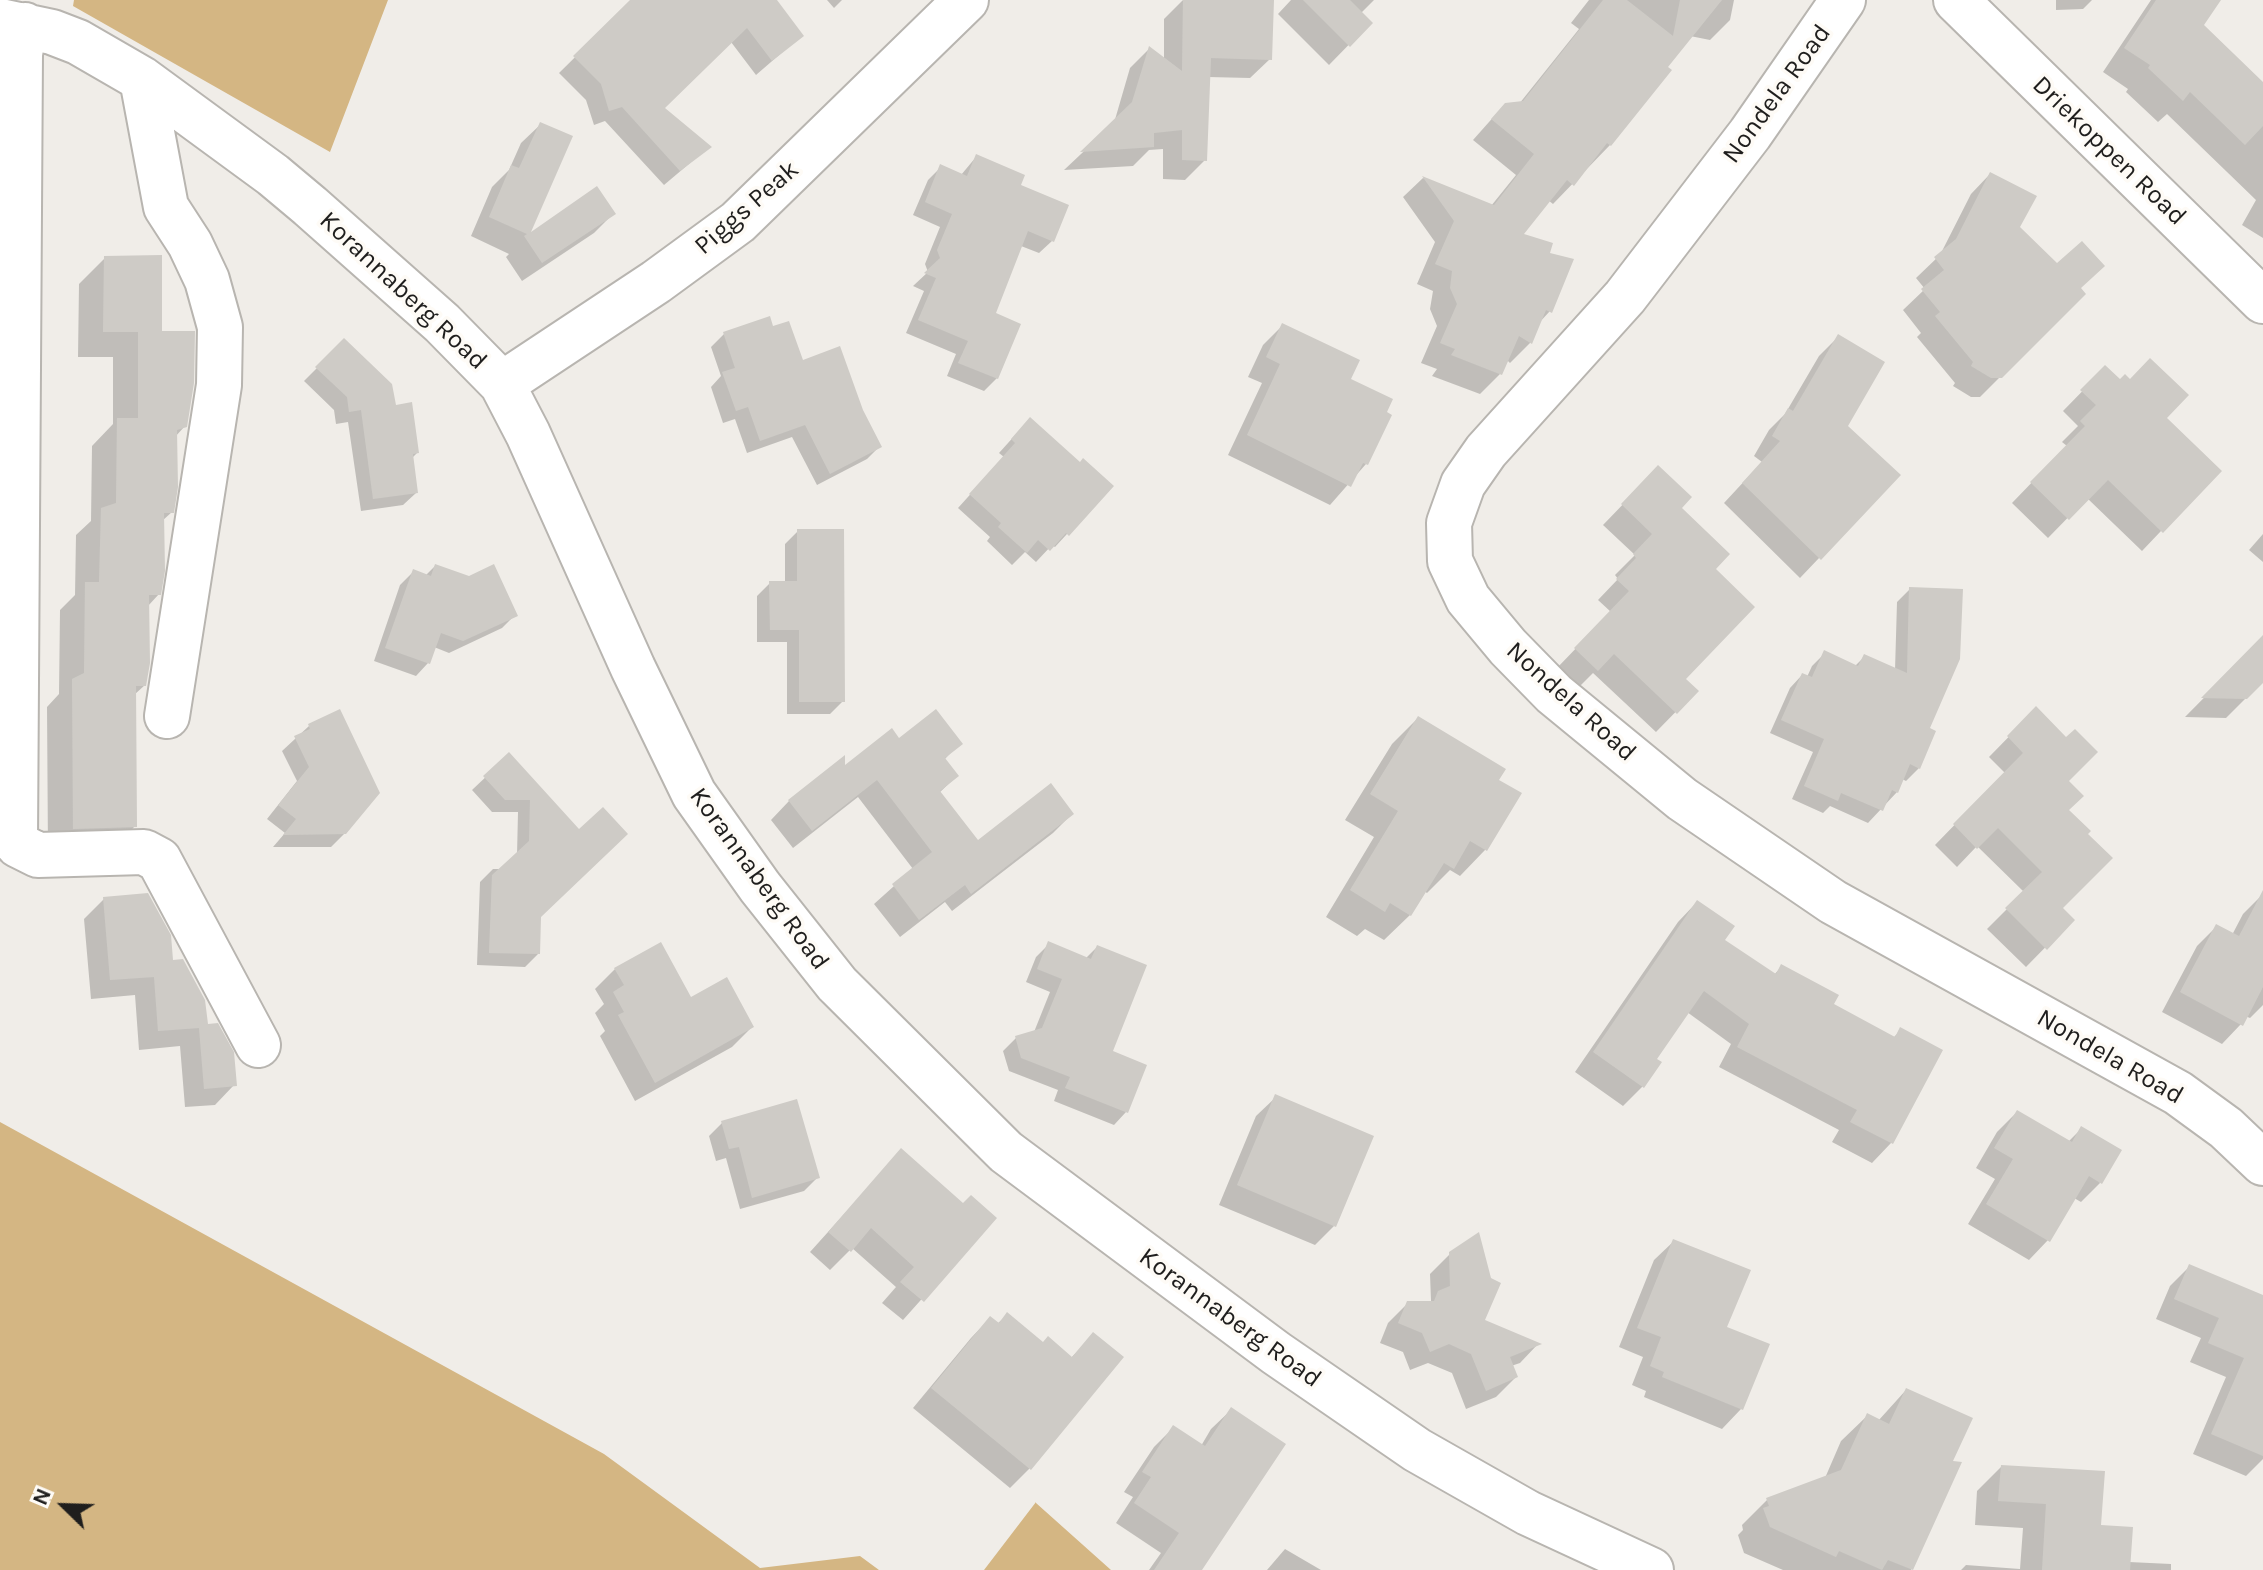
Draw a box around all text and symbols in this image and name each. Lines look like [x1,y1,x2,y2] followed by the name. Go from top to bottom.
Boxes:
[1716,18,1838,170] street label: Nondela Road
[2026,70,2192,232] street label: Driekoppen Road
[688,154,806,262] street label: Piggs Peak
[313,205,493,377] street label: Korannaberg Road
[1500,636,1642,768] street label: Nondela Road
[682,782,836,976] street label: Korannaberg Road
[2031,1002,2189,1112] street label: Nondela Road
[1133,1241,1327,1395] street label: Korannaberg Road
[24,1466,104,1546] north arrow
[27,1484,57,1509] text: N

